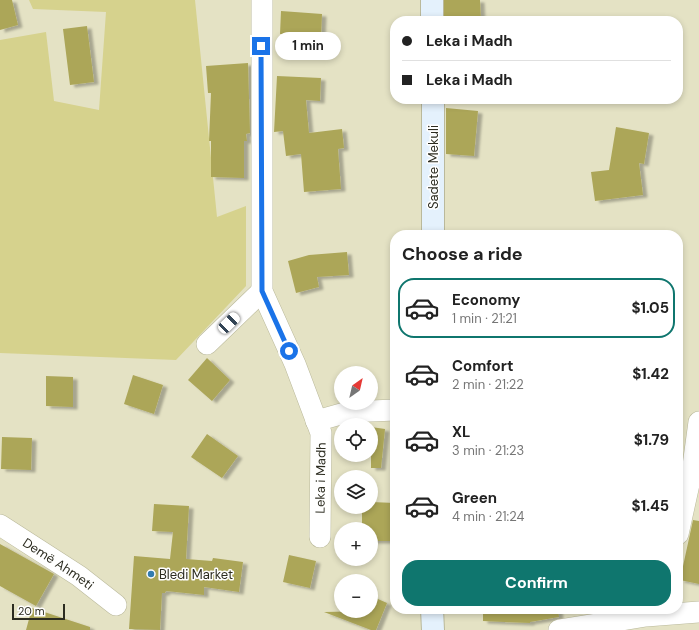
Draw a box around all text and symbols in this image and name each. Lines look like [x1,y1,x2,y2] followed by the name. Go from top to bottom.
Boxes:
[426,31,513,51] text: Leka i Madh
[275,32,341,60] callout: 1 min
[252,37,270,55] route end
[292,37,324,54] text: 1 min
[426,70,513,90] text: Leka i Madh
[425,125,442,209] street label: Sadete Mekuli
[402,242,523,266] text: Choose a ride
[404,290,440,326] icon: car
[452,290,520,310] text: Economy
[631,298,669,318] text: $1.05
[216,310,242,336] car
[452,310,517,327] text: 1 min · 21:21
[280,342,298,360] route start
[404,356,440,392] icon: car
[452,356,513,376] text: Comfort
[632,364,669,384] text: $1.42
[334,366,378,410] north arrow
[334,366,378,618] map controls
[452,376,524,393] text: 2 min · 21:22
[334,418,378,462] button: locate
[404,422,440,458] icon: car
[452,422,470,442] text: XL
[634,430,669,450] text: $1.79
[311,442,330,514] street label: Leka i Madh
[452,442,524,459] text: 3 min · 21:23
[334,470,378,514] button: layers
[404,488,440,524] icon: car
[452,488,497,508] text: Green
[632,496,669,516] text: $1.45
[452,508,524,525] text: 4 min · 21:24
[334,522,378,566] button: +
[20,534,97,594] street label: Demë Ahmeti
[402,560,671,606] button: Confirm
[159,566,233,583] place label: Bledi Market
[146,569,156,579] marker: Bledi Market
[334,574,378,618] button: −
[12,602,65,621] scale bar
[18,604,44,618] text: 20 m

